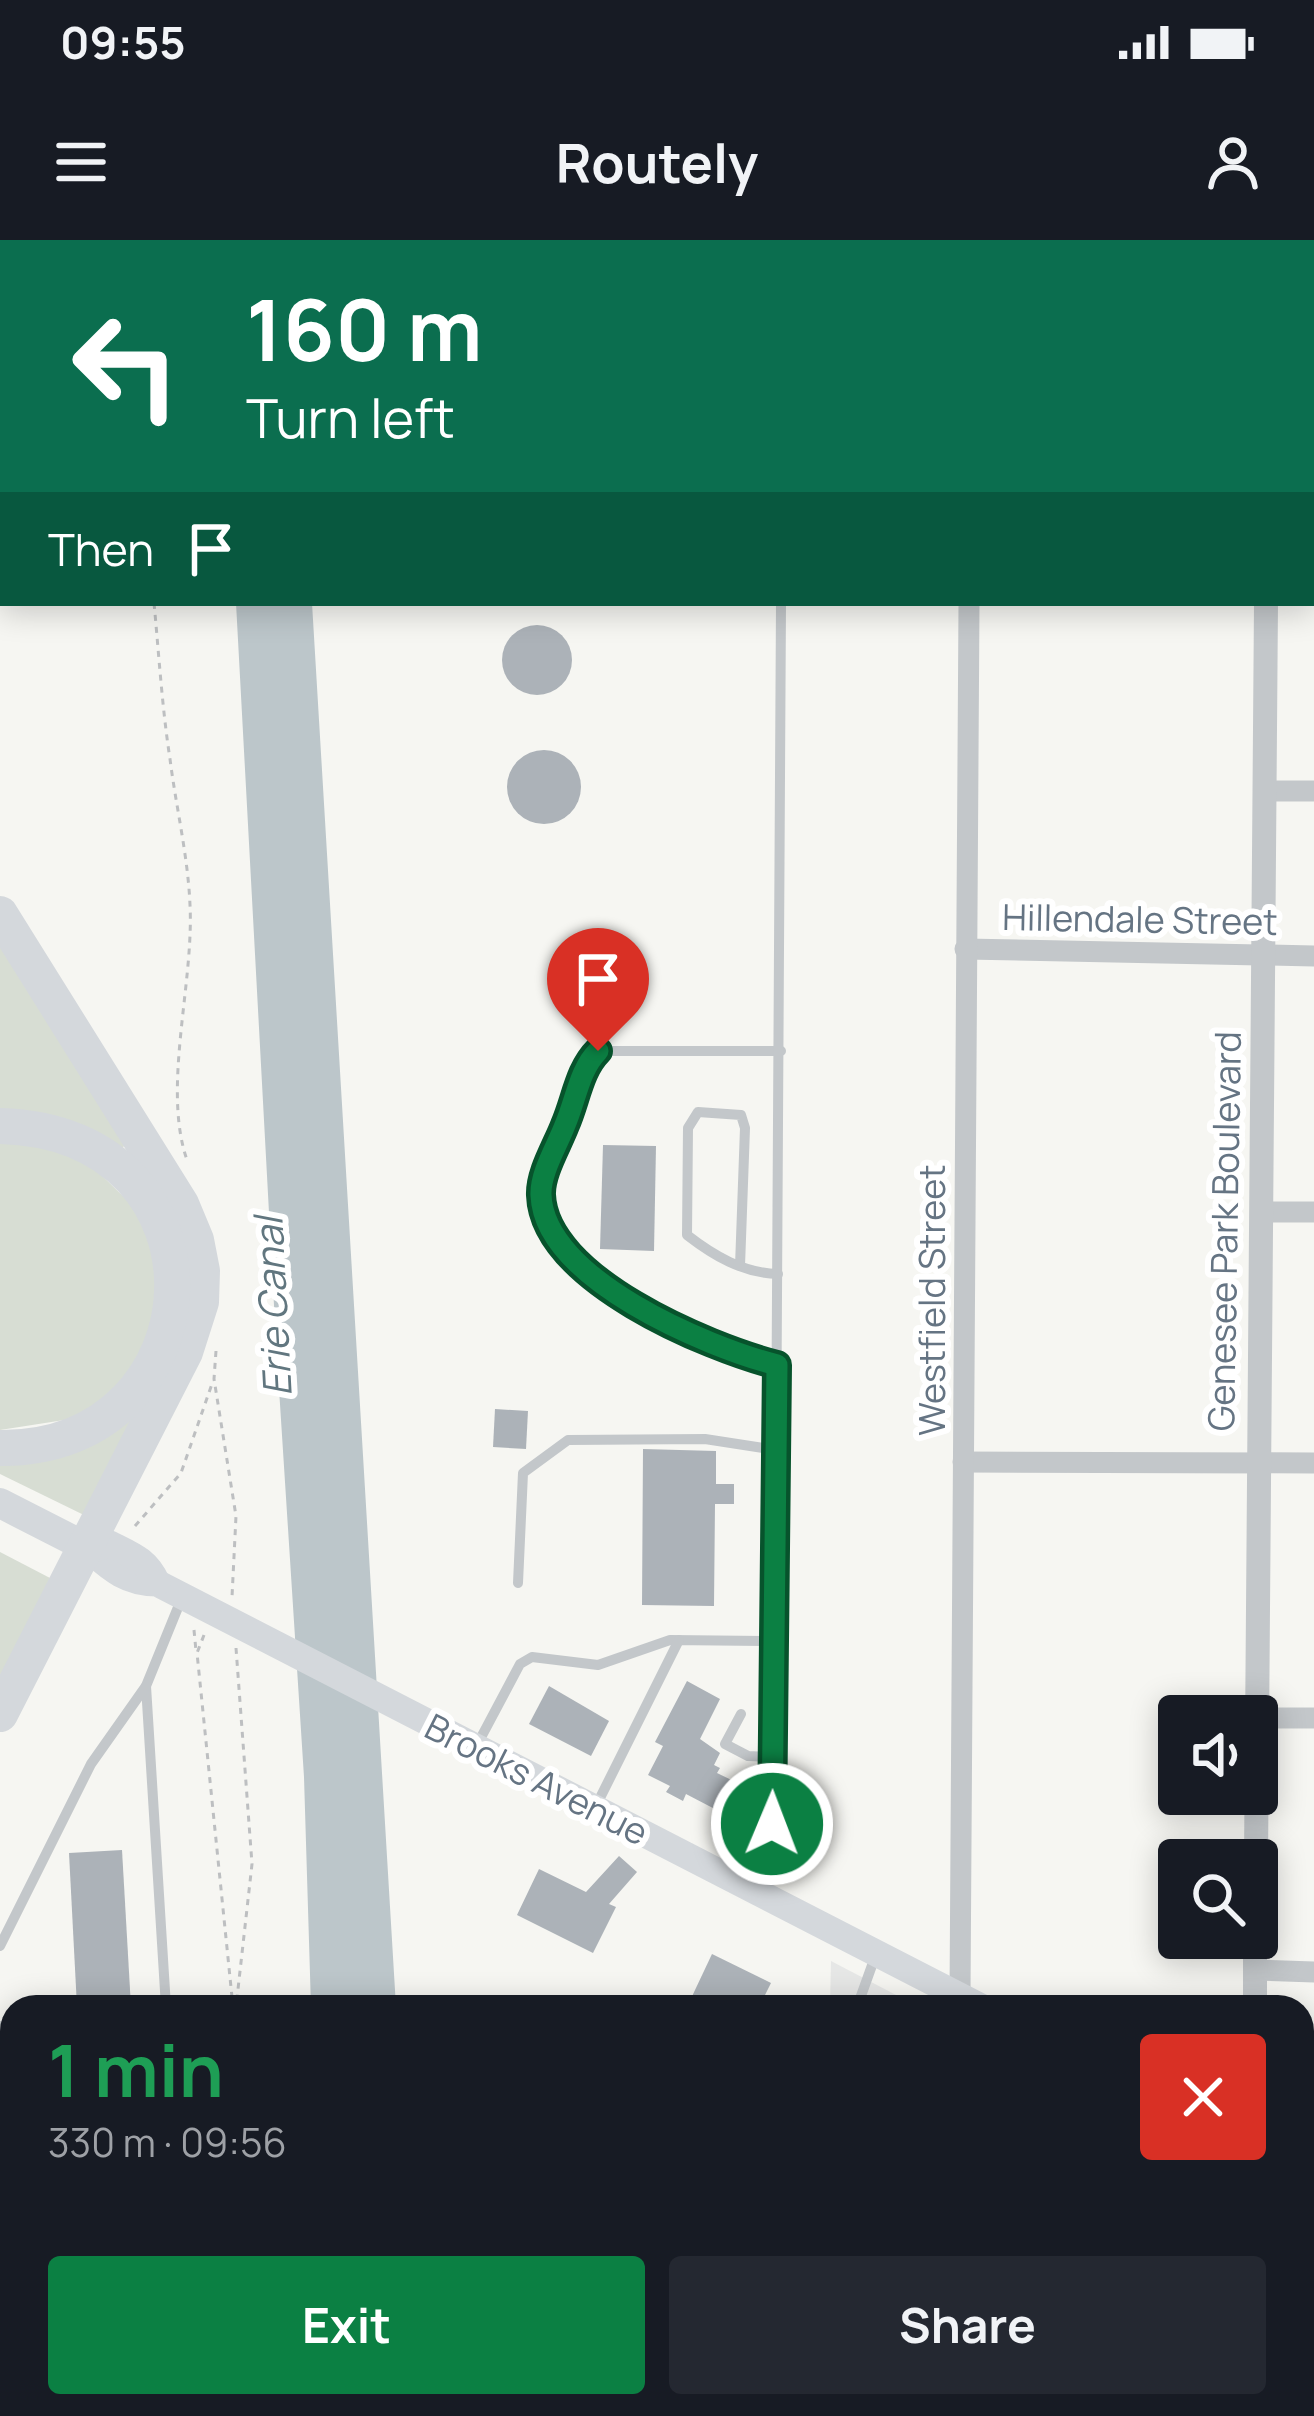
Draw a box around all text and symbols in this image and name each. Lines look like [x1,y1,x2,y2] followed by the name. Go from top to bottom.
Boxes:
[60,11,186,73] text: 09:55
[556,125,758,199] text: Routely
[48,129,114,195] icon: menu
[1200,129,1266,195] icon: person
[246,271,483,386] text: 160 m
[48,288,204,444] icon: left
[246,380,455,454] text: Turn left
[178,516,244,582] icon: arrive
[48,518,154,580] text: Then
[1002,892,1278,946] street label: Hillendale Street
[547,928,649,1051] pin
[565,946,631,1012] icon: arrive
[1196,1031,1252,1431] street label: Genesee Park Boulevard
[907,1164,956,1436] street label: Westfield Street
[240,1211,304,1398] water label: Erie Canal
[1158,1695,1278,1959] map controls
[1158,1695,1278,1815] button: sound
[417,1702,657,1856] street label: Brooks Avenue
[709,1761,835,1887] position arrow
[1158,1839,1278,1959] button: search
[48,2020,224,2119] text: 1 min
[1140,2034,1266,2160] button: close
[48,2115,287,2169] text: 330 m · 09:56
[48,2256,645,2394] button: Exit
[669,2256,1266,2394] button: Share

